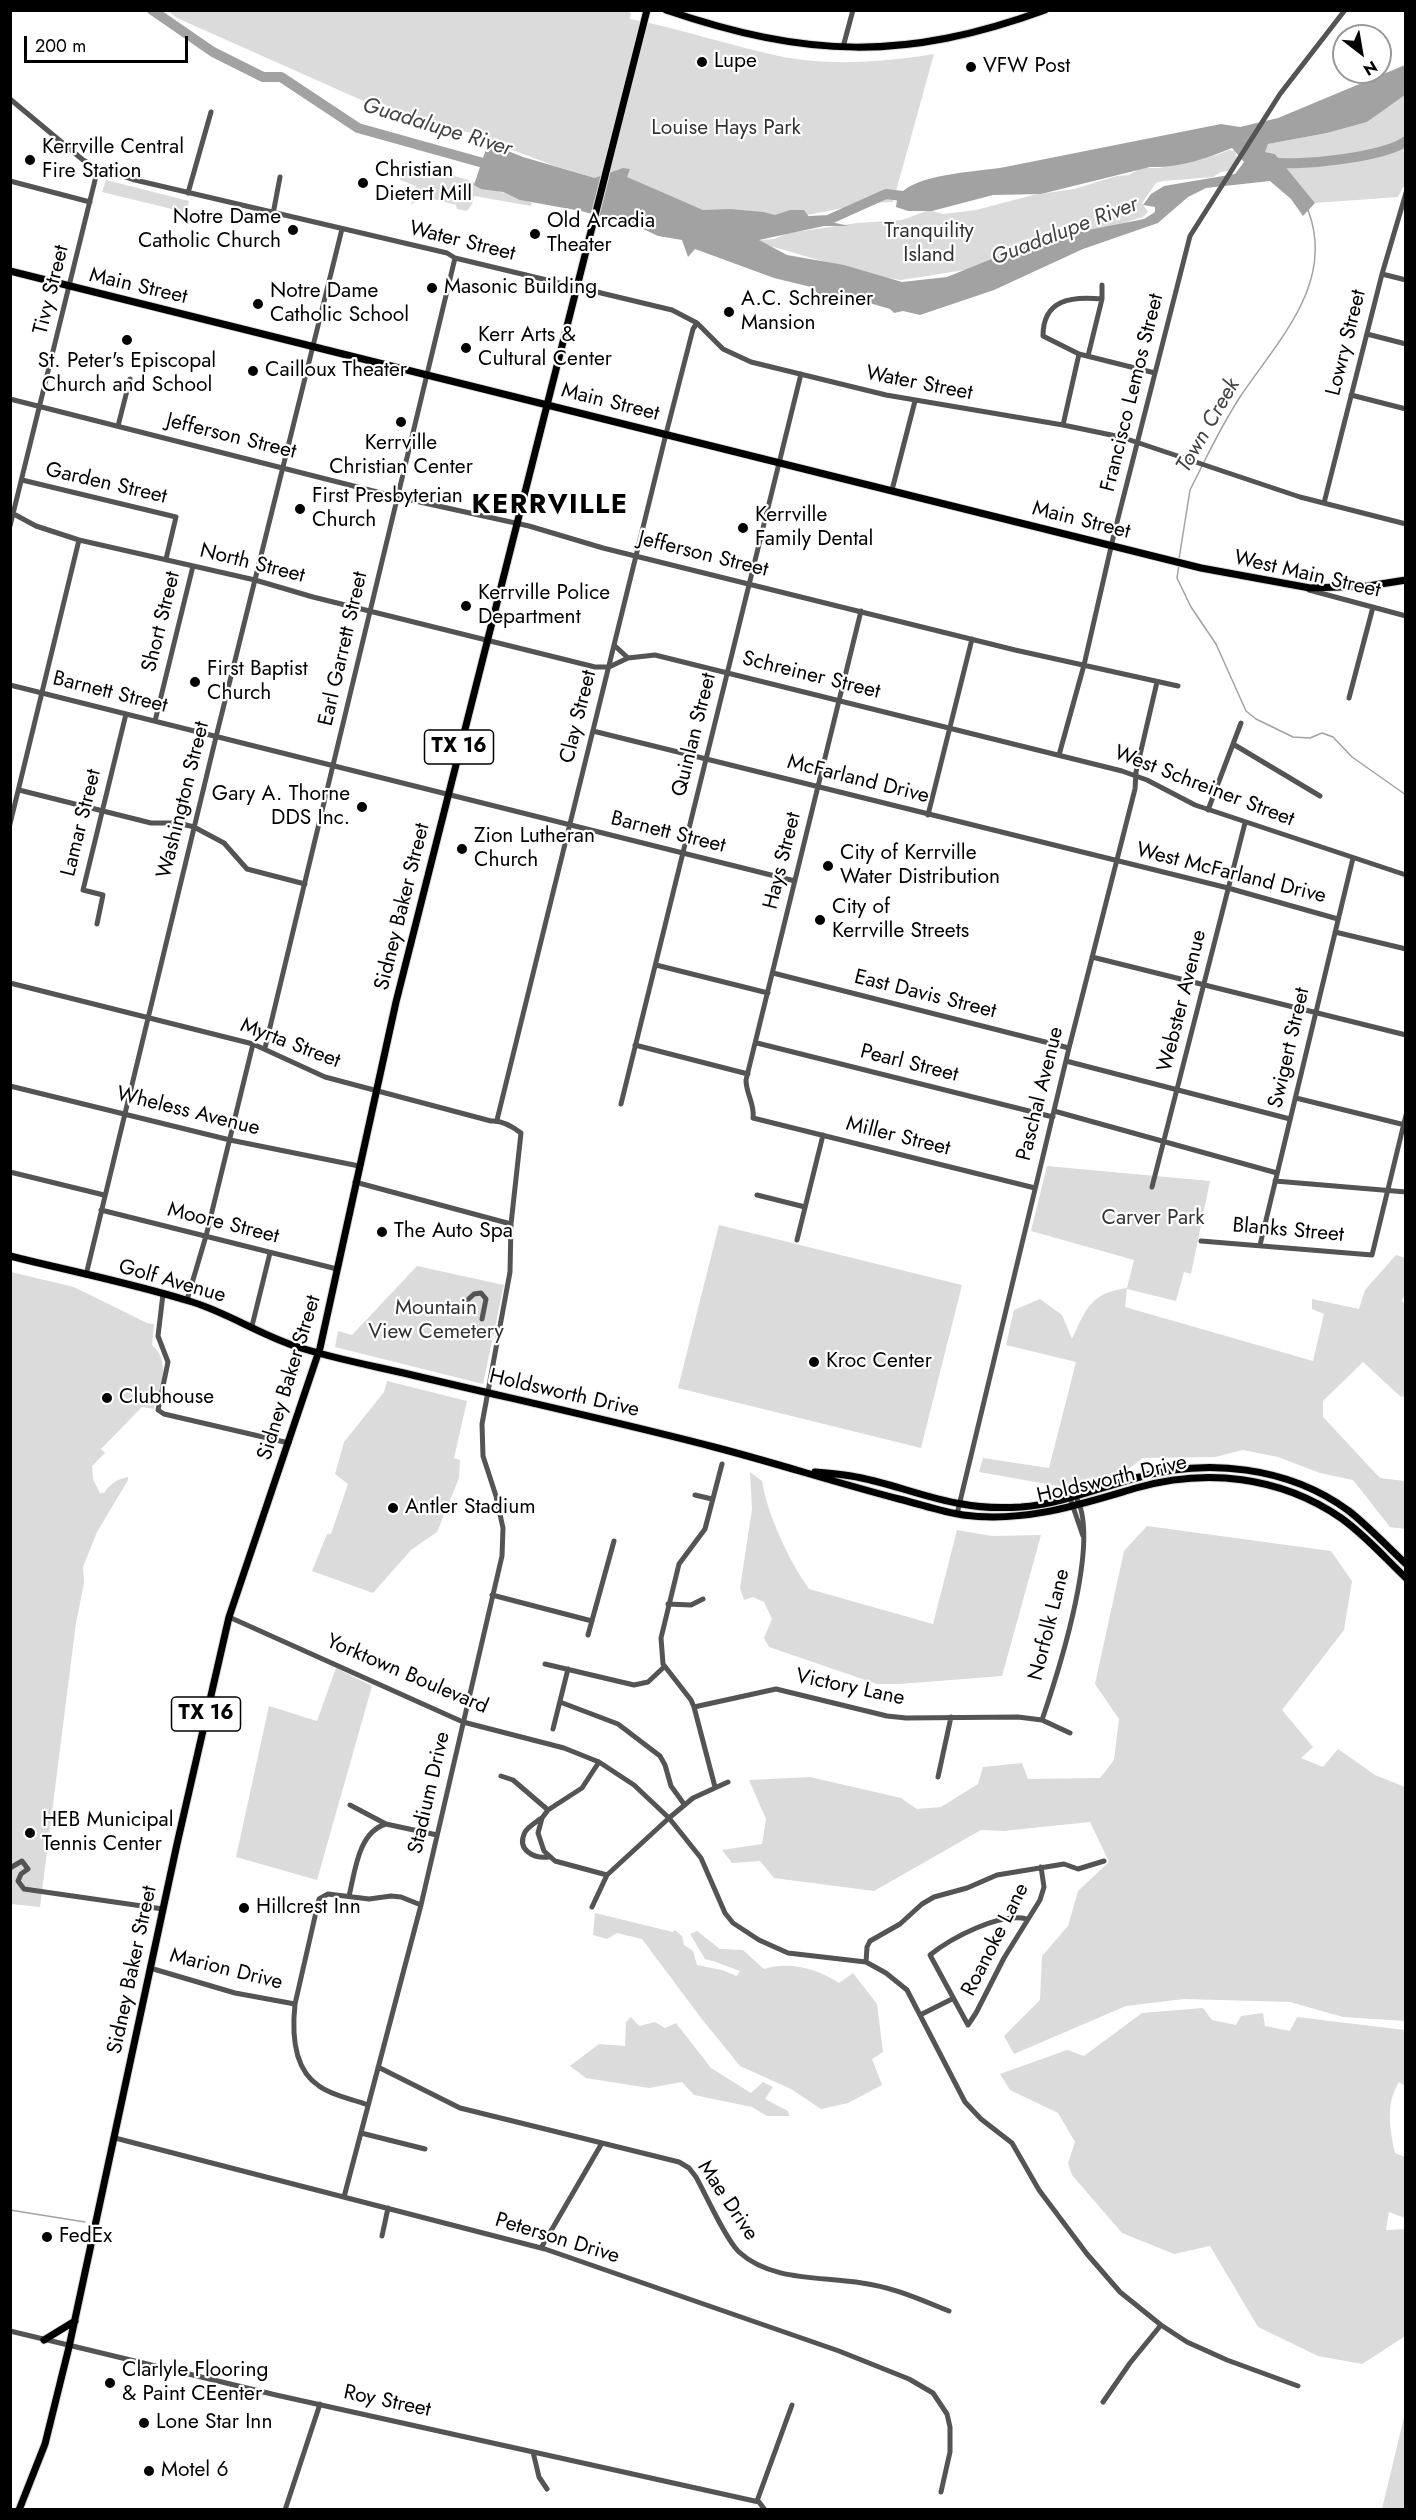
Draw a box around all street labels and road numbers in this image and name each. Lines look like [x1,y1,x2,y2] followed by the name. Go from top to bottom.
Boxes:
[406,217,518,267] street label: Water Street
[29,243,75,337] street label: Tivy Street
[86,263,190,311] street label: Main Street
[1322,287,1372,399] street label: Lowry Street
[1096,291,1170,495] street label: Francisco Lemos Street
[863,361,975,407] street label: Water Street
[558,379,662,427] street label: Main Street
[163,409,299,465] street label: Jefferson Street
[43,458,169,510] street label: Garden Street
[1029,497,1133,545] street label: Main Street
[635,527,771,583] street label: Jefferson Street
[197,539,307,589] street label: North Street
[1231,546,1383,604] street label: West Main Street
[137,569,187,675] street label: Short Street
[314,569,374,729] street label: Earl Garrett Street
[739,647,883,705] street label: Schreiner Street
[50,667,170,719] street label: Barnett Street
[555,668,603,766] street label: Clay Street
[667,671,723,799] street label: Quinlan Street
[152,719,216,881] street label: Washington Street
[424,730,494,764] road number: TX 16
[1110,741,1298,833] street label: West Schreiner Street
[785,750,931,810] street label: McFarland Drive
[57,767,107,879] street label: Lamar Street
[608,807,728,859] street label: Barnett Street
[759,810,807,912] street label: Hays Street
[370,821,436,993] street label: Sidney Baker Street
[1133,838,1329,910] street label: West McFarland Drive
[1153,928,1213,1074] street label: Webster Avenue
[851,965,999,1025] street label: East Davis Street
[1264,985,1316,1111] street label: Swigert Street
[236,1013,344,1075] street label: Myrta Street
[1012,1024,1070,1164] street label: Paschal Avenue
[857,1040,961,1088] street label: Pearl Street
[114,1082,262,1142] street label: Wheless Avenue
[843,1112,953,1162] street label: Miller Street
[165,1198,281,1250] street label: Moore Street
[1231,1214,1345,1248] street label: Blanks Street
[116,1255,228,1309] street label: Golf Avenue
[253,1292,327,1464] street label: Sidney Baker Street
[486,1364,642,1424] street label: Holdsworth Drive
[1034,1450,1190,1510] street label: Holdsworth Drive
[1024,1567,1076,1683] street label: Norfolk Lane
[322,1630,492,1720] street label: Yorktown Boulevard
[793,1664,907,1712] street label: Victory Lane
[172,1697,240,1731] road number: TX 16
[404,1730,456,1856] street label: Stadium Drive
[957,1879,1035,2001] street label: Roanoke Lane
[103,1884,163,2056] street label: Sidney Baker Street
[167,1944,285,1996] street label: Marion Drive
[691,2156,763,2246] street label: Mae Drive
[492,2208,622,2270] street label: Peterson Drive
[341,2380,433,2424] street label: Roy Street

